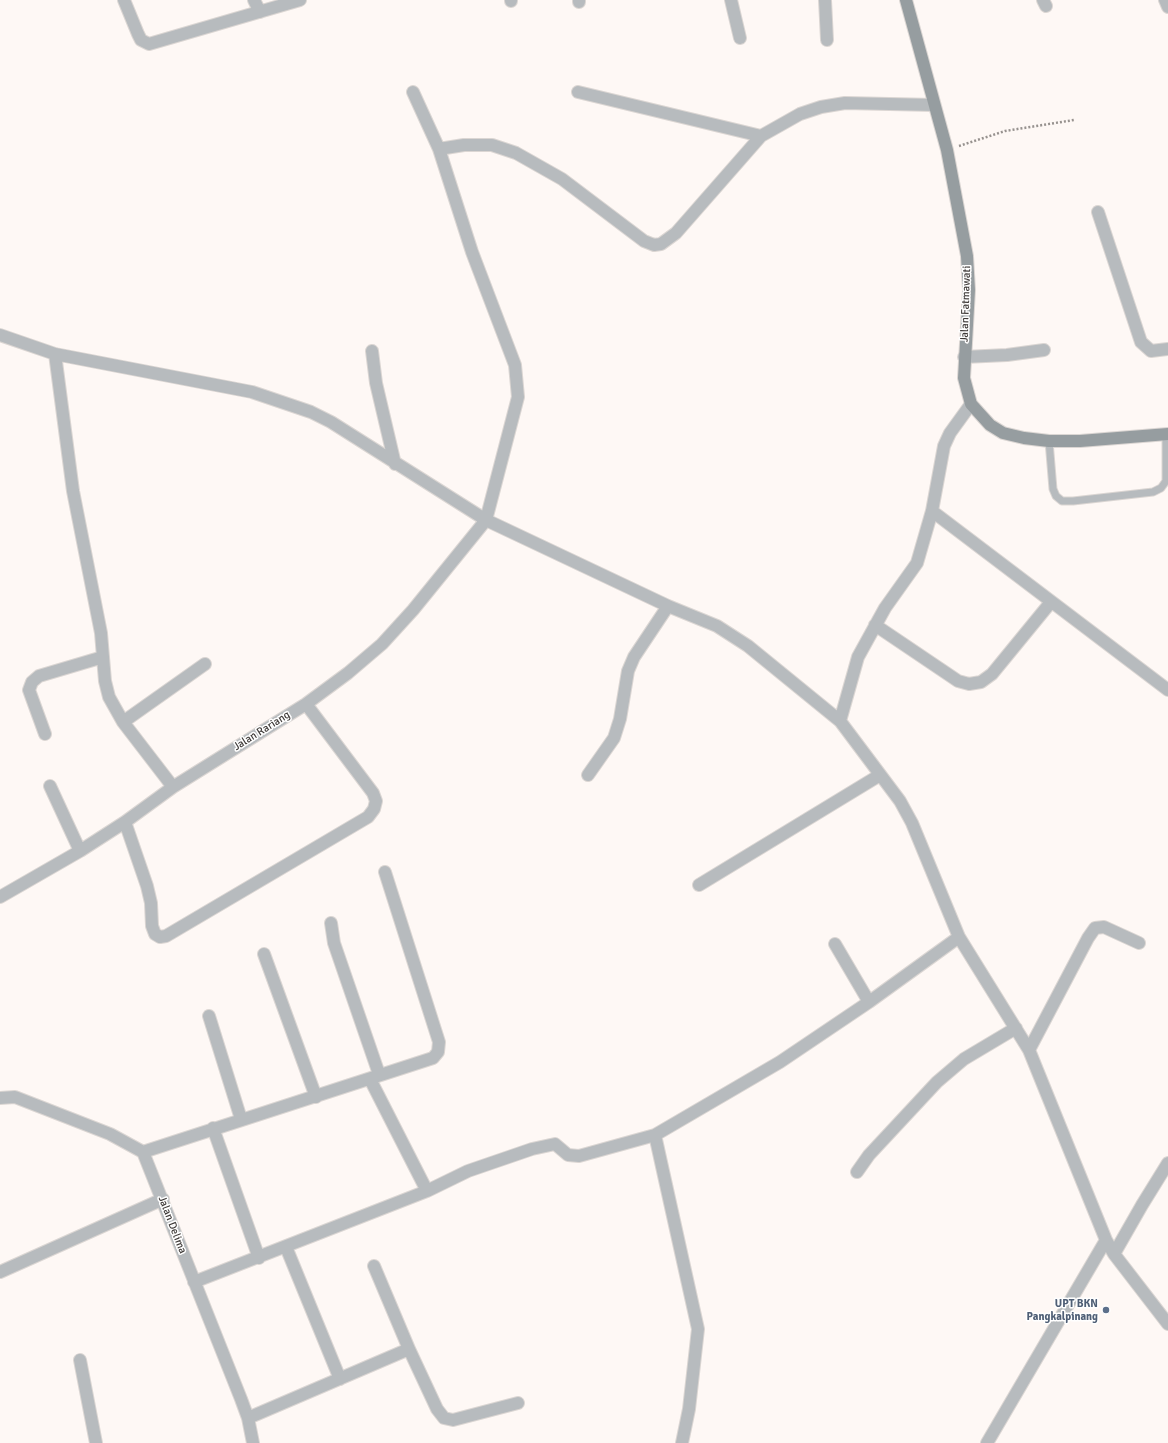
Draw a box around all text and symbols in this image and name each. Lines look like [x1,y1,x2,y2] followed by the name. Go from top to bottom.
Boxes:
[958,266,974,342] street label: Jalan Fatmawati
[231,708,293,754] street label: Jalan Rariang
[155,1194,189,1256] street label: Jalan Delima
[1027,1297,1098,1323] place label: UPT BKN Pangkalpinang
[1101,1305,1111,1315] marker: UPT BKN Pangkalpinang

